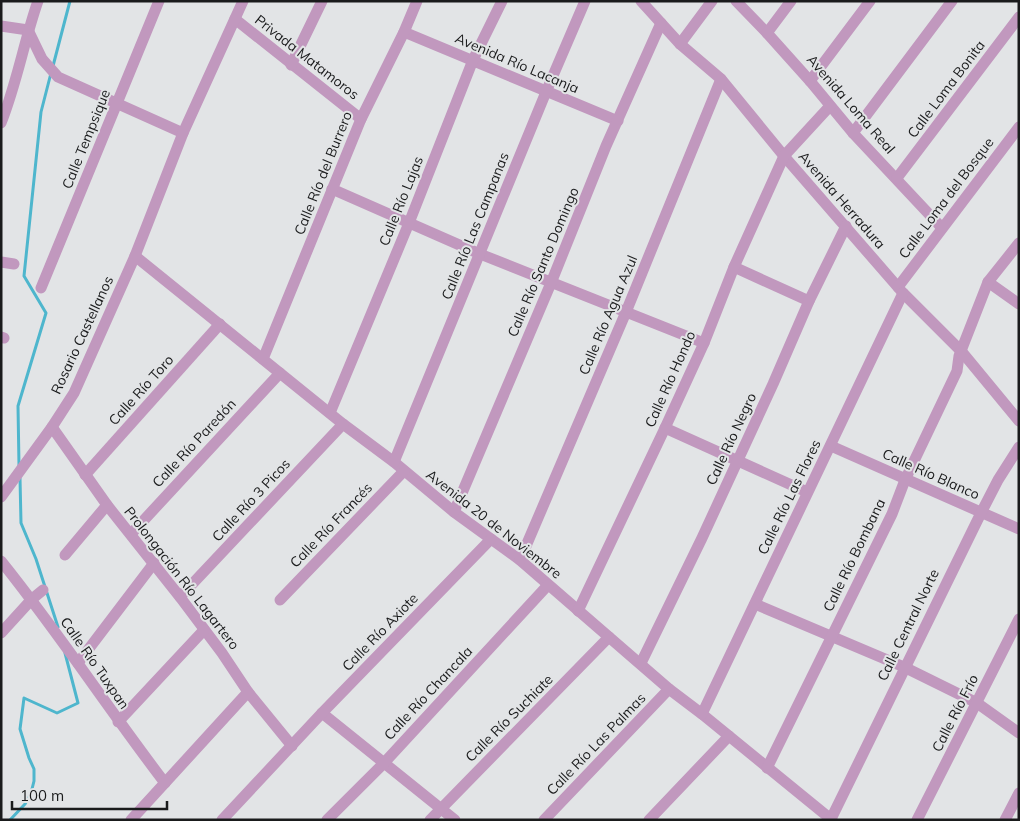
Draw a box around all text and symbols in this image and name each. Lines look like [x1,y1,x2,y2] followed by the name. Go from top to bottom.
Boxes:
[251,11,363,103] street label: Privada Matamoros
[452,29,582,97] street label: Avenida Río Lacanja
[903,36,989,142] street label: Calle Loma Bonita
[803,51,899,157] street label: Avenida Loma Real
[58,87,114,191] street label: Calle Tempsique
[290,109,356,237] street label: Calle Río del Burrero
[895,134,997,262] street label: Calle Loma del Bosque
[795,147,889,253] street label: Avenida Herradura
[437,150,513,302] street label: Calle Río Las Campanas
[375,154,427,248] street label: Calle Río Lajas
[503,184,583,340] street label: Calle Río Santo Domingo
[575,253,641,377] street label: Calle Río Agua Azul
[47,273,117,397] street label: Rosario Castellanos
[641,328,699,430] street label: Calle Río Hondo
[105,351,177,429] street label: Calle Río Toro
[702,390,760,488] street label: Calle Río Negro
[148,395,240,491] street label: Calle Río Paredón
[753,437,825,557] street label: Calle Río Las Flores
[880,445,982,503] street label: Calle Río Blanco
[208,455,294,545] street label: Calle Río 3 Picos
[423,465,565,583] street label: Avenida 20 de Noviembre
[286,479,376,571] street label: Calle Río Francés
[819,496,889,614] street label: Calle Río Bombana
[120,503,244,653] street label: Prolongación Río Lagartero
[873,566,943,684] street label: Calle Central Norte
[338,589,422,675] street label: Calle Río Axiote
[57,613,133,713] street label: Calle Río Tuxpan
[380,642,476,744] street label: Calle Río Chancala
[461,670,557,766] street label: Calle Río Suchiate
[928,671,982,755] street label: Calle Río Frío
[543,689,649,799] street label: Calle Río Las Palmas
[12,778,168,810] scale bar
[20,786,64,805] text: 100 m

